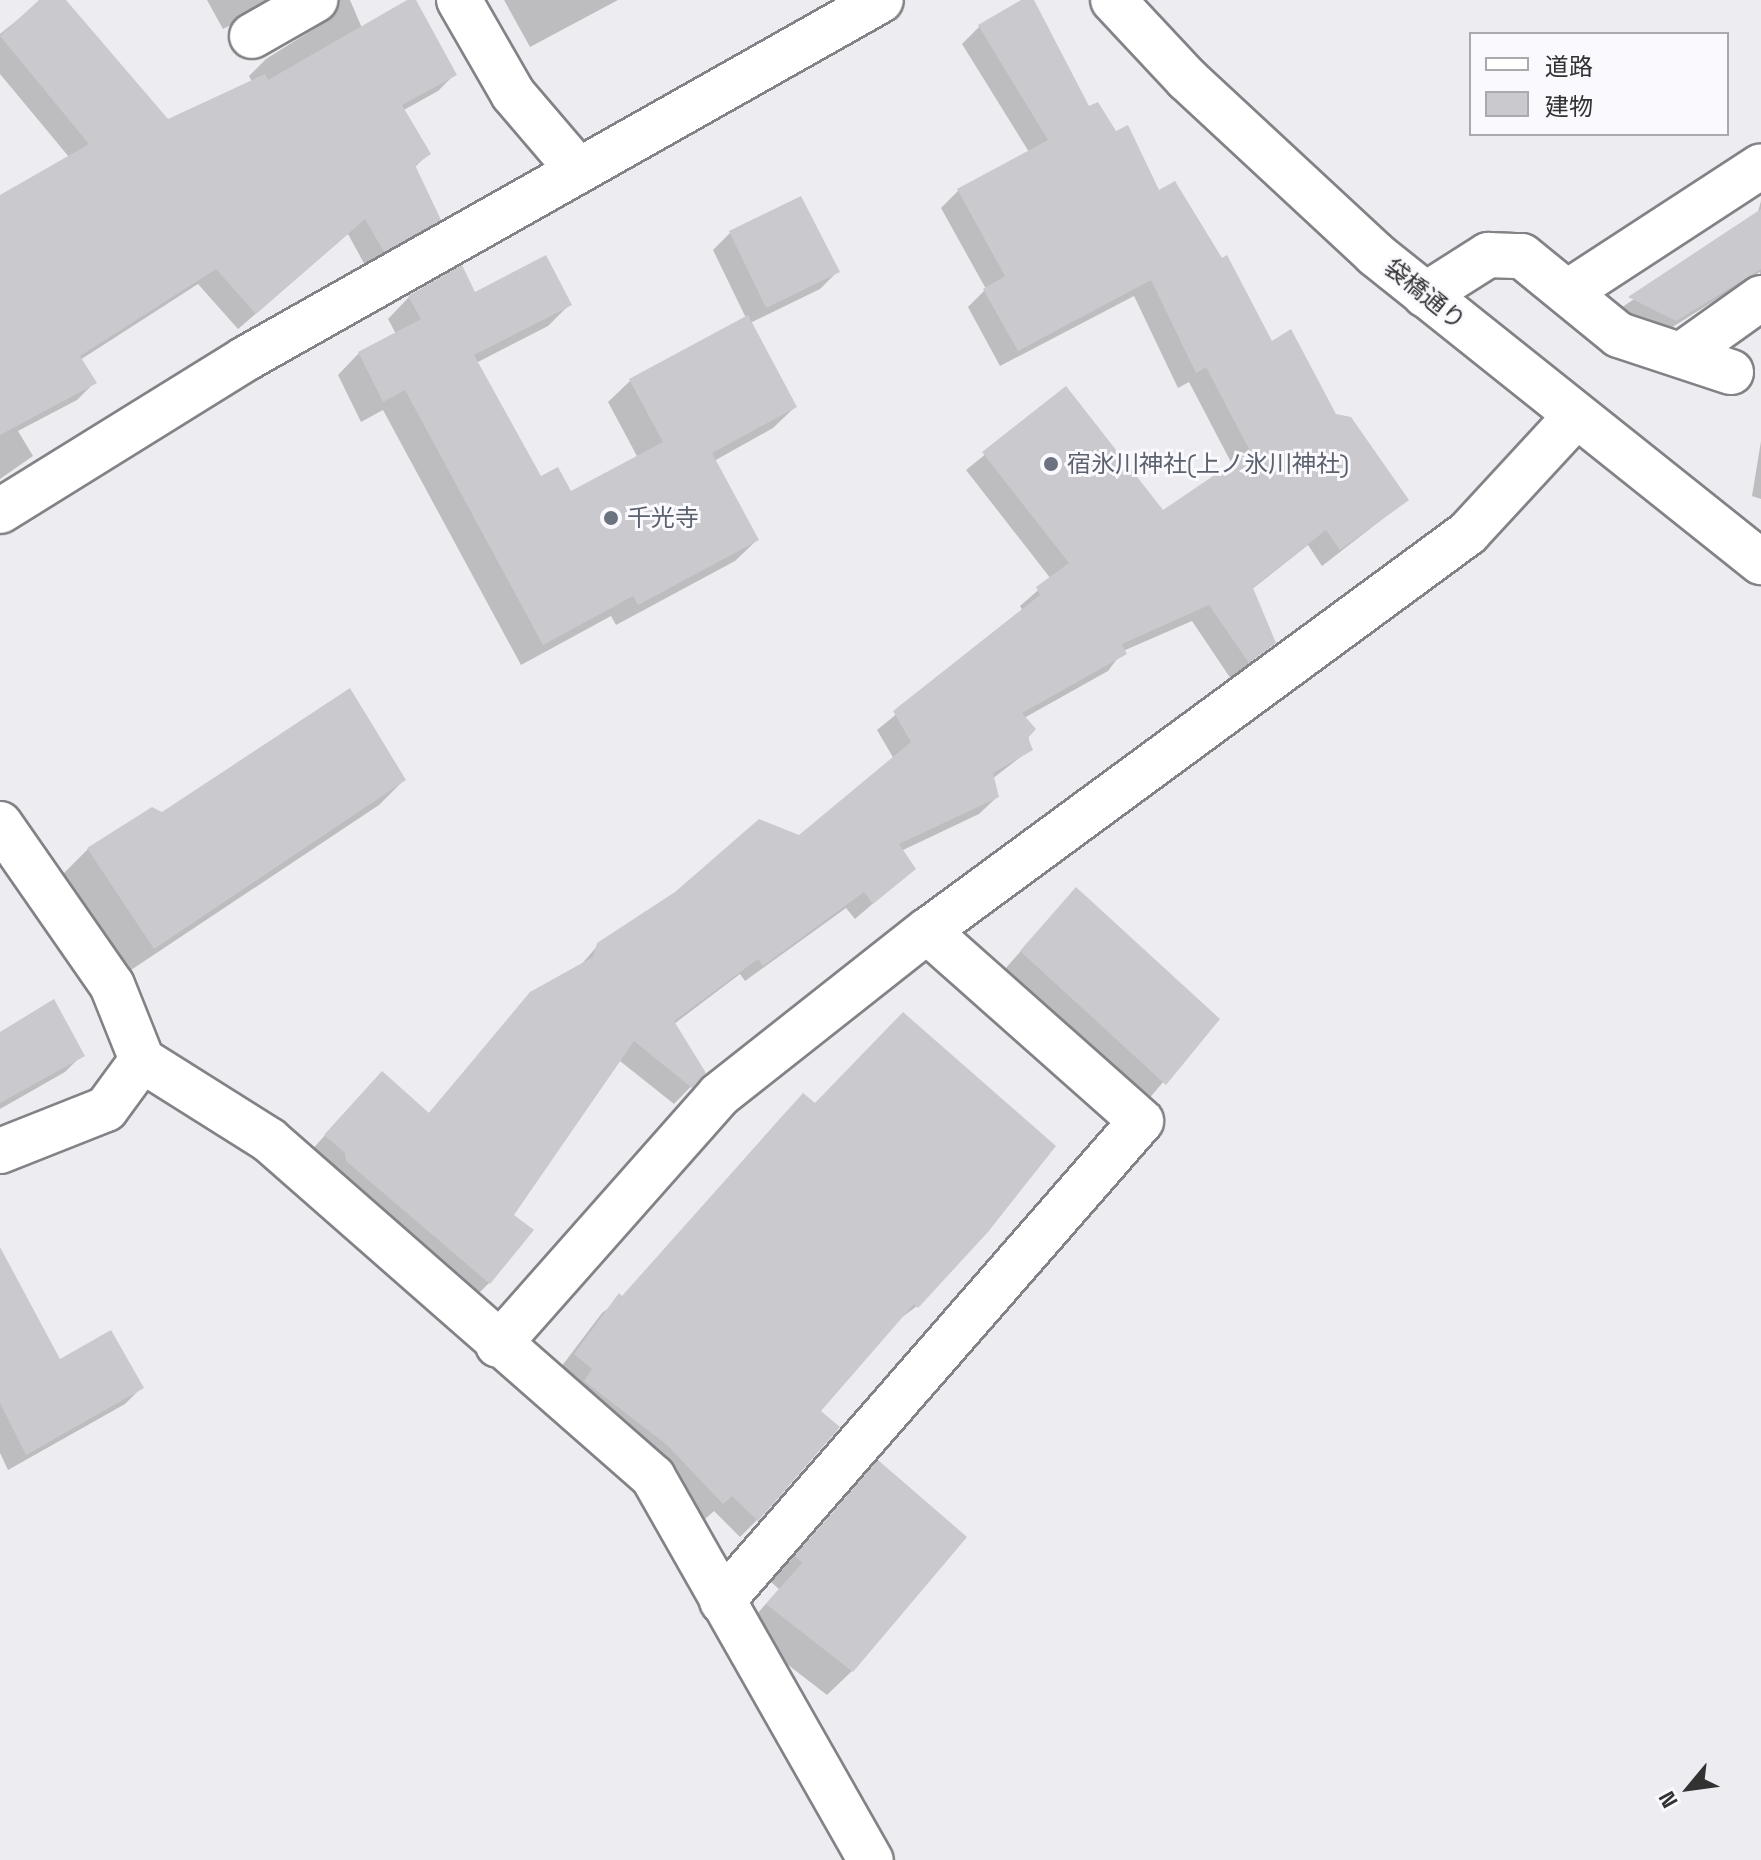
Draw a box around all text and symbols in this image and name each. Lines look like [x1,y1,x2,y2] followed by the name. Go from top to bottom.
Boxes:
[1469,32,1729,136] legend
[1545,51,1593,82] text: 道路
[1545,91,1593,122] text: 建物
[1379,253,1471,335] street label: 袋橋通り
[1067,450,1349,478] place label: 宿氷川神社(上ノ氷川神社)
[1042,455,1060,473] marker: 宿氷川神社(上ノ氷川神社)
[627,504,699,532] place label: 千光寺
[602,509,620,527] marker: 千光寺
[1649,1748,1729,1828] north arrow
[1652,1786,1684,1813] text: N

